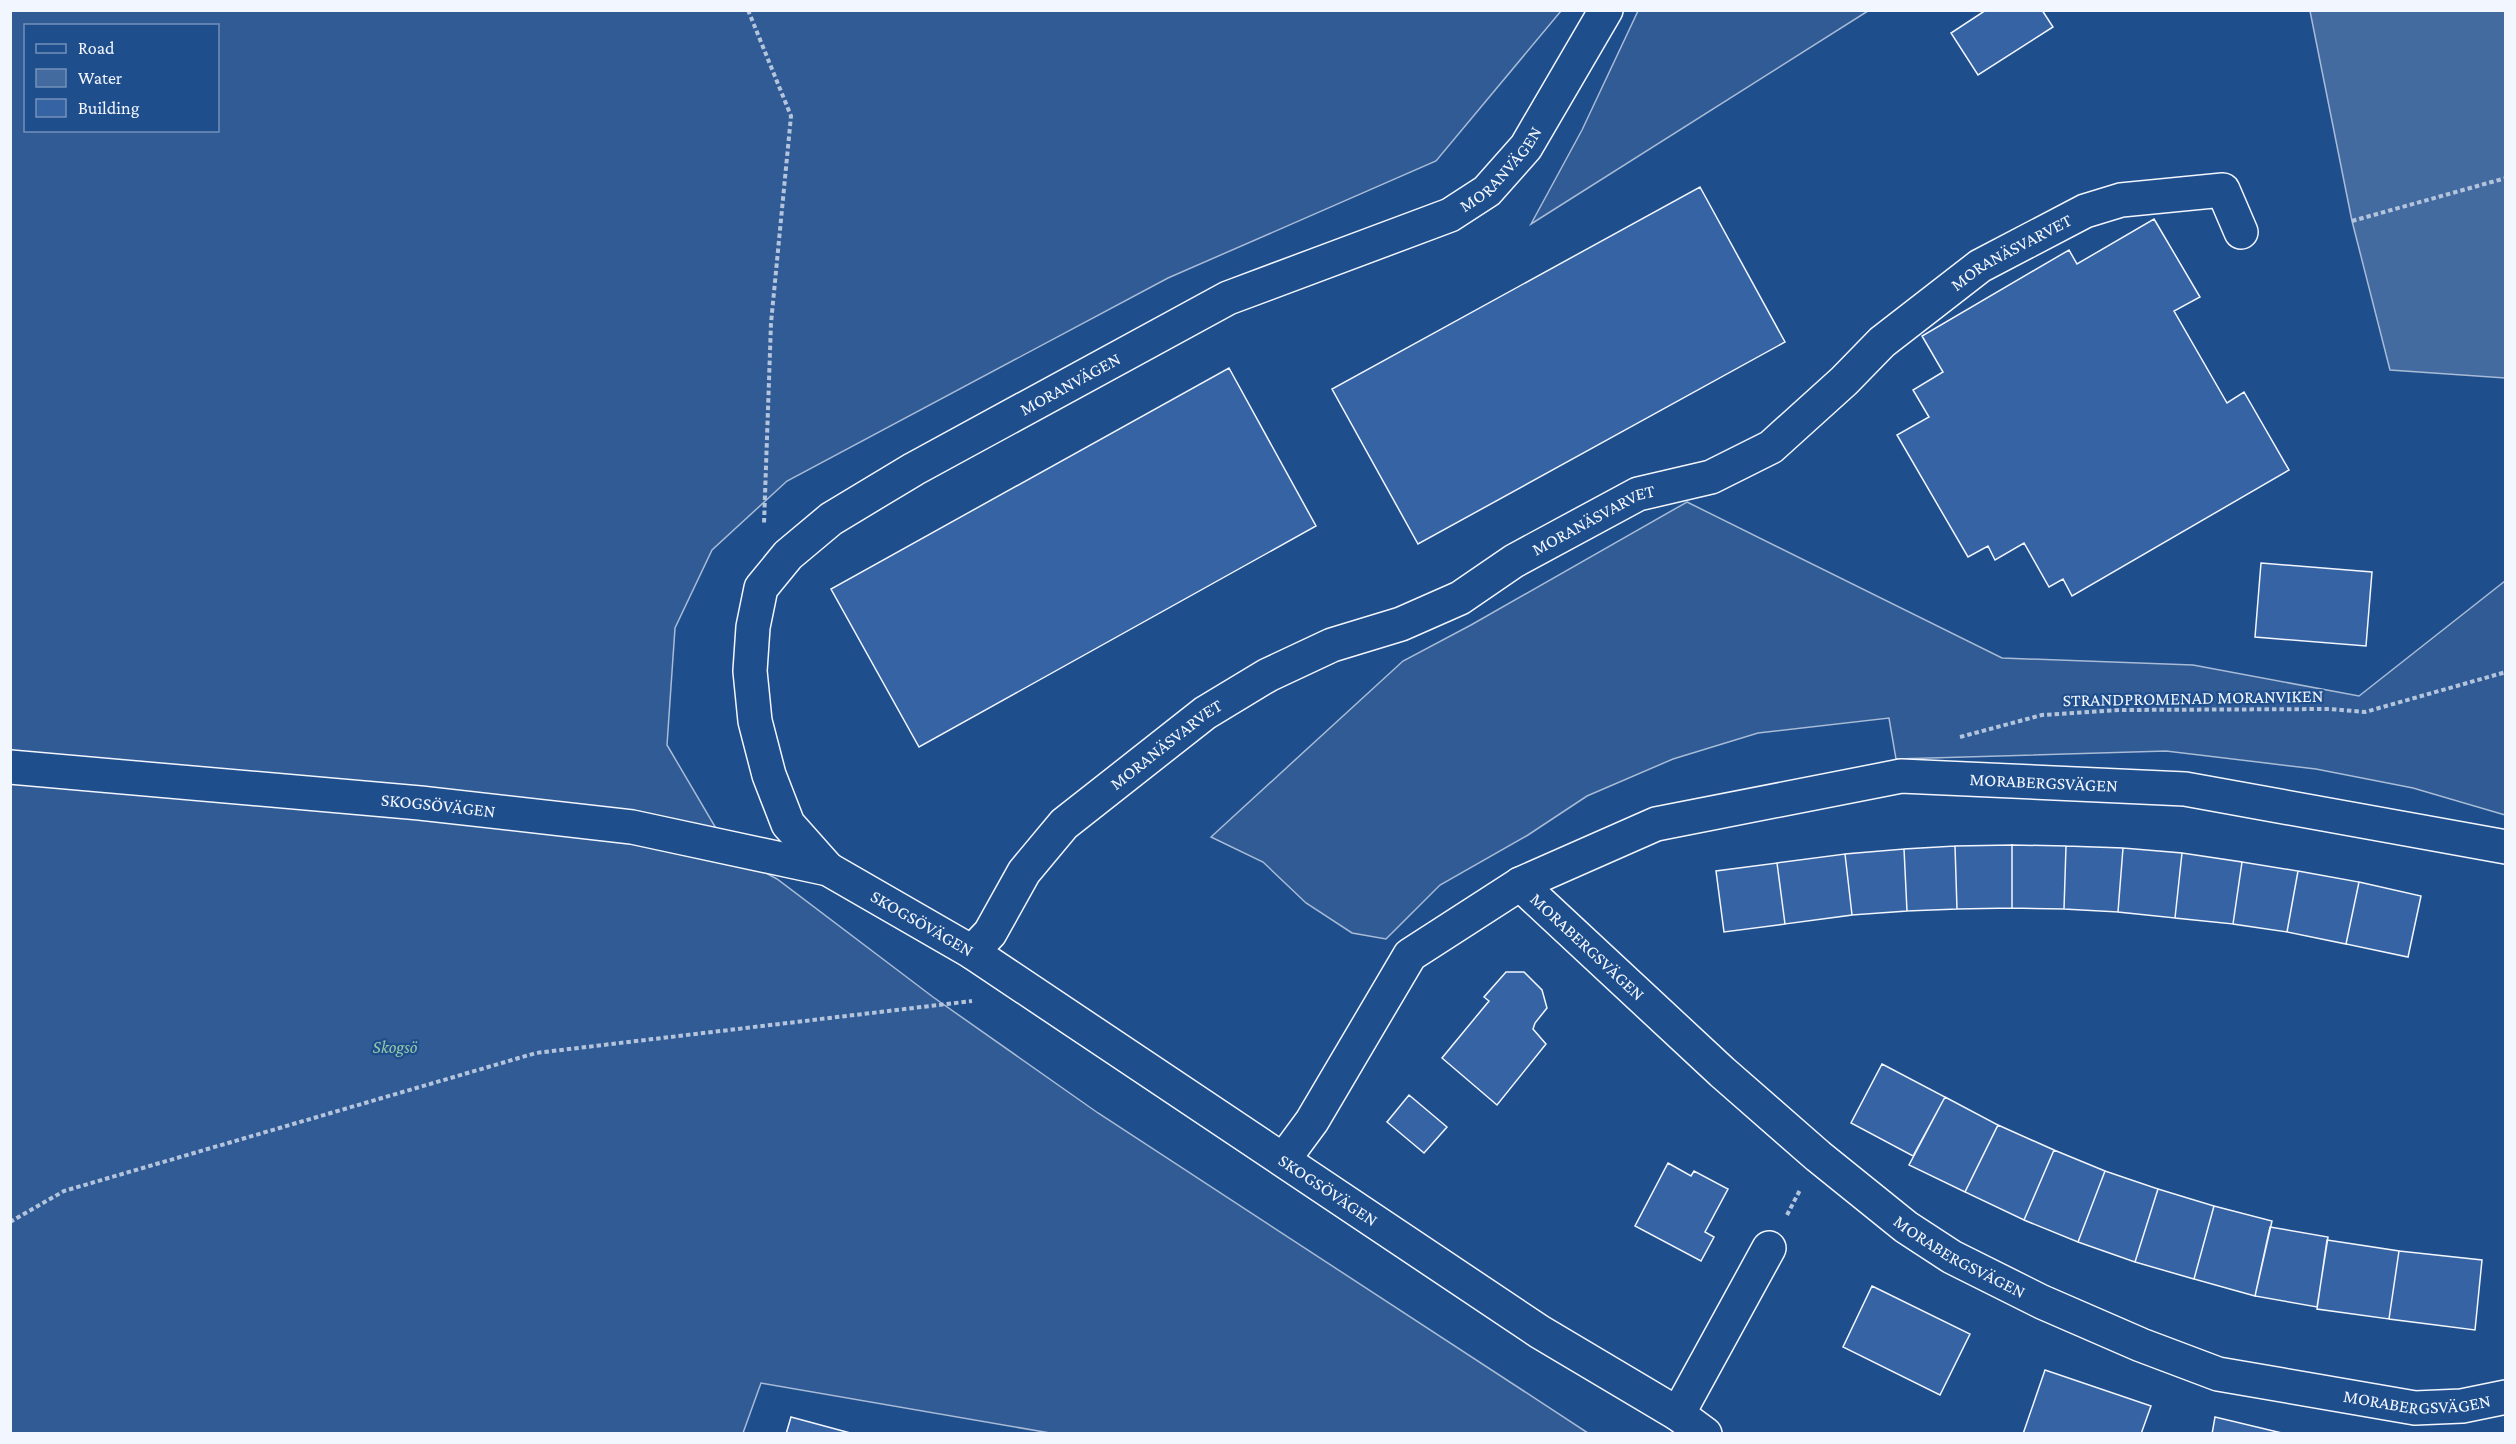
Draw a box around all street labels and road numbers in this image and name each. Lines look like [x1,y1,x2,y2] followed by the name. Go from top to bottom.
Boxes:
[1456,123,1546,216] street label: MORANVÄGEN
[1947,210,2075,295] street label: MORANÄSVARVET
[1016,349,1124,419] street label: MORANVÄGEN
[1528,480,1657,560] street label: MORANÄSVARVET
[2062,686,2324,710] street label: STRANDPROMENAD MORANVIKEN
[1106,695,1226,794] street label: MORANÄSVARVET
[1969,769,2118,796] street label: MORABERGSVÄGEN
[380,790,497,821] street label: SKOGSÖVÄGEN
[867,886,977,961] street label: SKOGSÖVÄGEN
[1526,889,1649,1005] street label: MORABERGSVÄGEN
[1275,1150,1382,1231] street label: SKOGSÖVÄGEN
[1890,1211,2029,1302] street label: MORABERGSVÄGEN
[2342,1386,2493,1419] street label: MORABERGSVÄGEN

